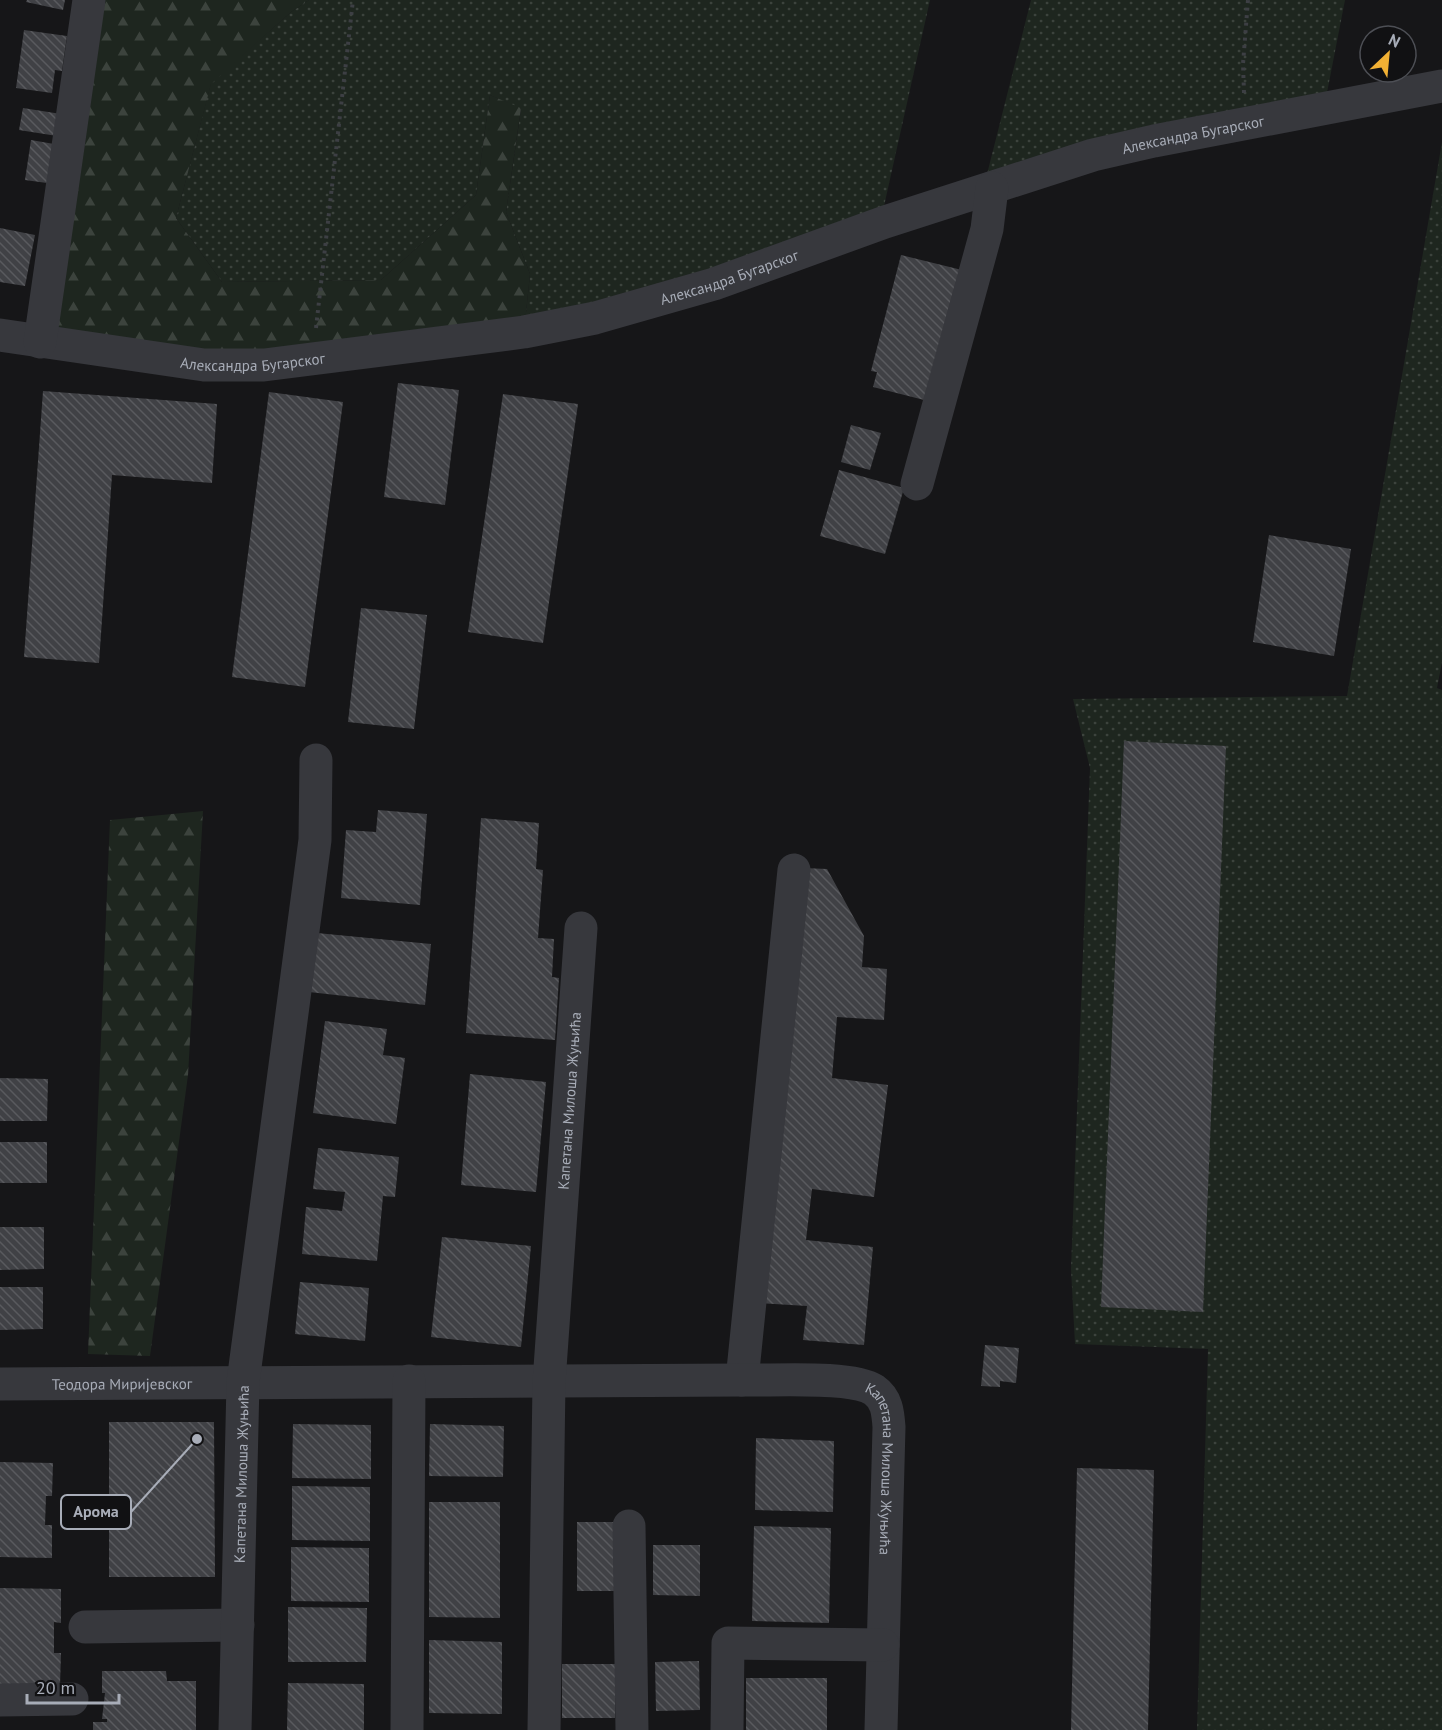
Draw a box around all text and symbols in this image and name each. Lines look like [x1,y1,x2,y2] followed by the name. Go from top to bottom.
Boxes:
[1358,24,1418,84] north arrow
[1385,29,1404,52] text: N
[1120,111,1266,158] street label: Александра Бугарског
[658,245,801,308] street label: Александра Бугарског
[179,348,326,375] street label: Александра Бугарског
[553,1011,585,1190] street label: Капетана Милоша Жуњића
[52,1373,193,1393] street label: Теодора Миријевског
[862,1378,899,1555] street label: Капетана Милоша Жуњића
[229,1385,252,1563] street label: Капетана Милоша Жуњића
[61,1495,131,1529] callout: Арома
[73,1501,119,1521] text: Арома
[27,1667,118,1705] scale bar
[36,1676,75,1699] text: 20 m

